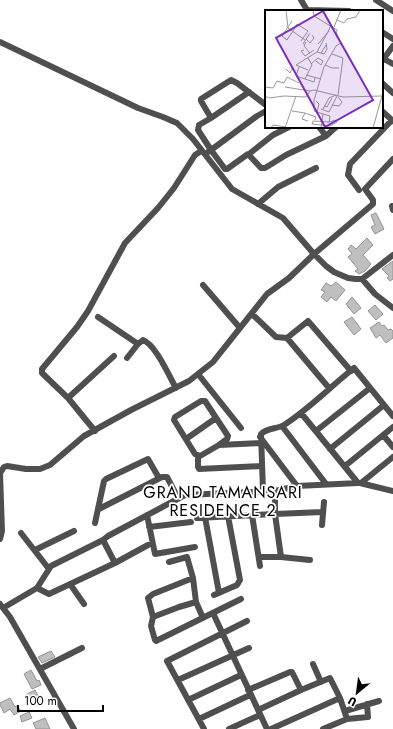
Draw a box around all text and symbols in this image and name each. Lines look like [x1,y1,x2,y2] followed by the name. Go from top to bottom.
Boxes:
[265,10,383,128] inset map
[143,481,303,522] district label: GRAND TAMANSARI RESIDENCE 2
[337,673,377,713] north arrow
[18,687,103,713] scale bar
[24,692,57,710] text: 100 m
[345,693,359,711] text: U

